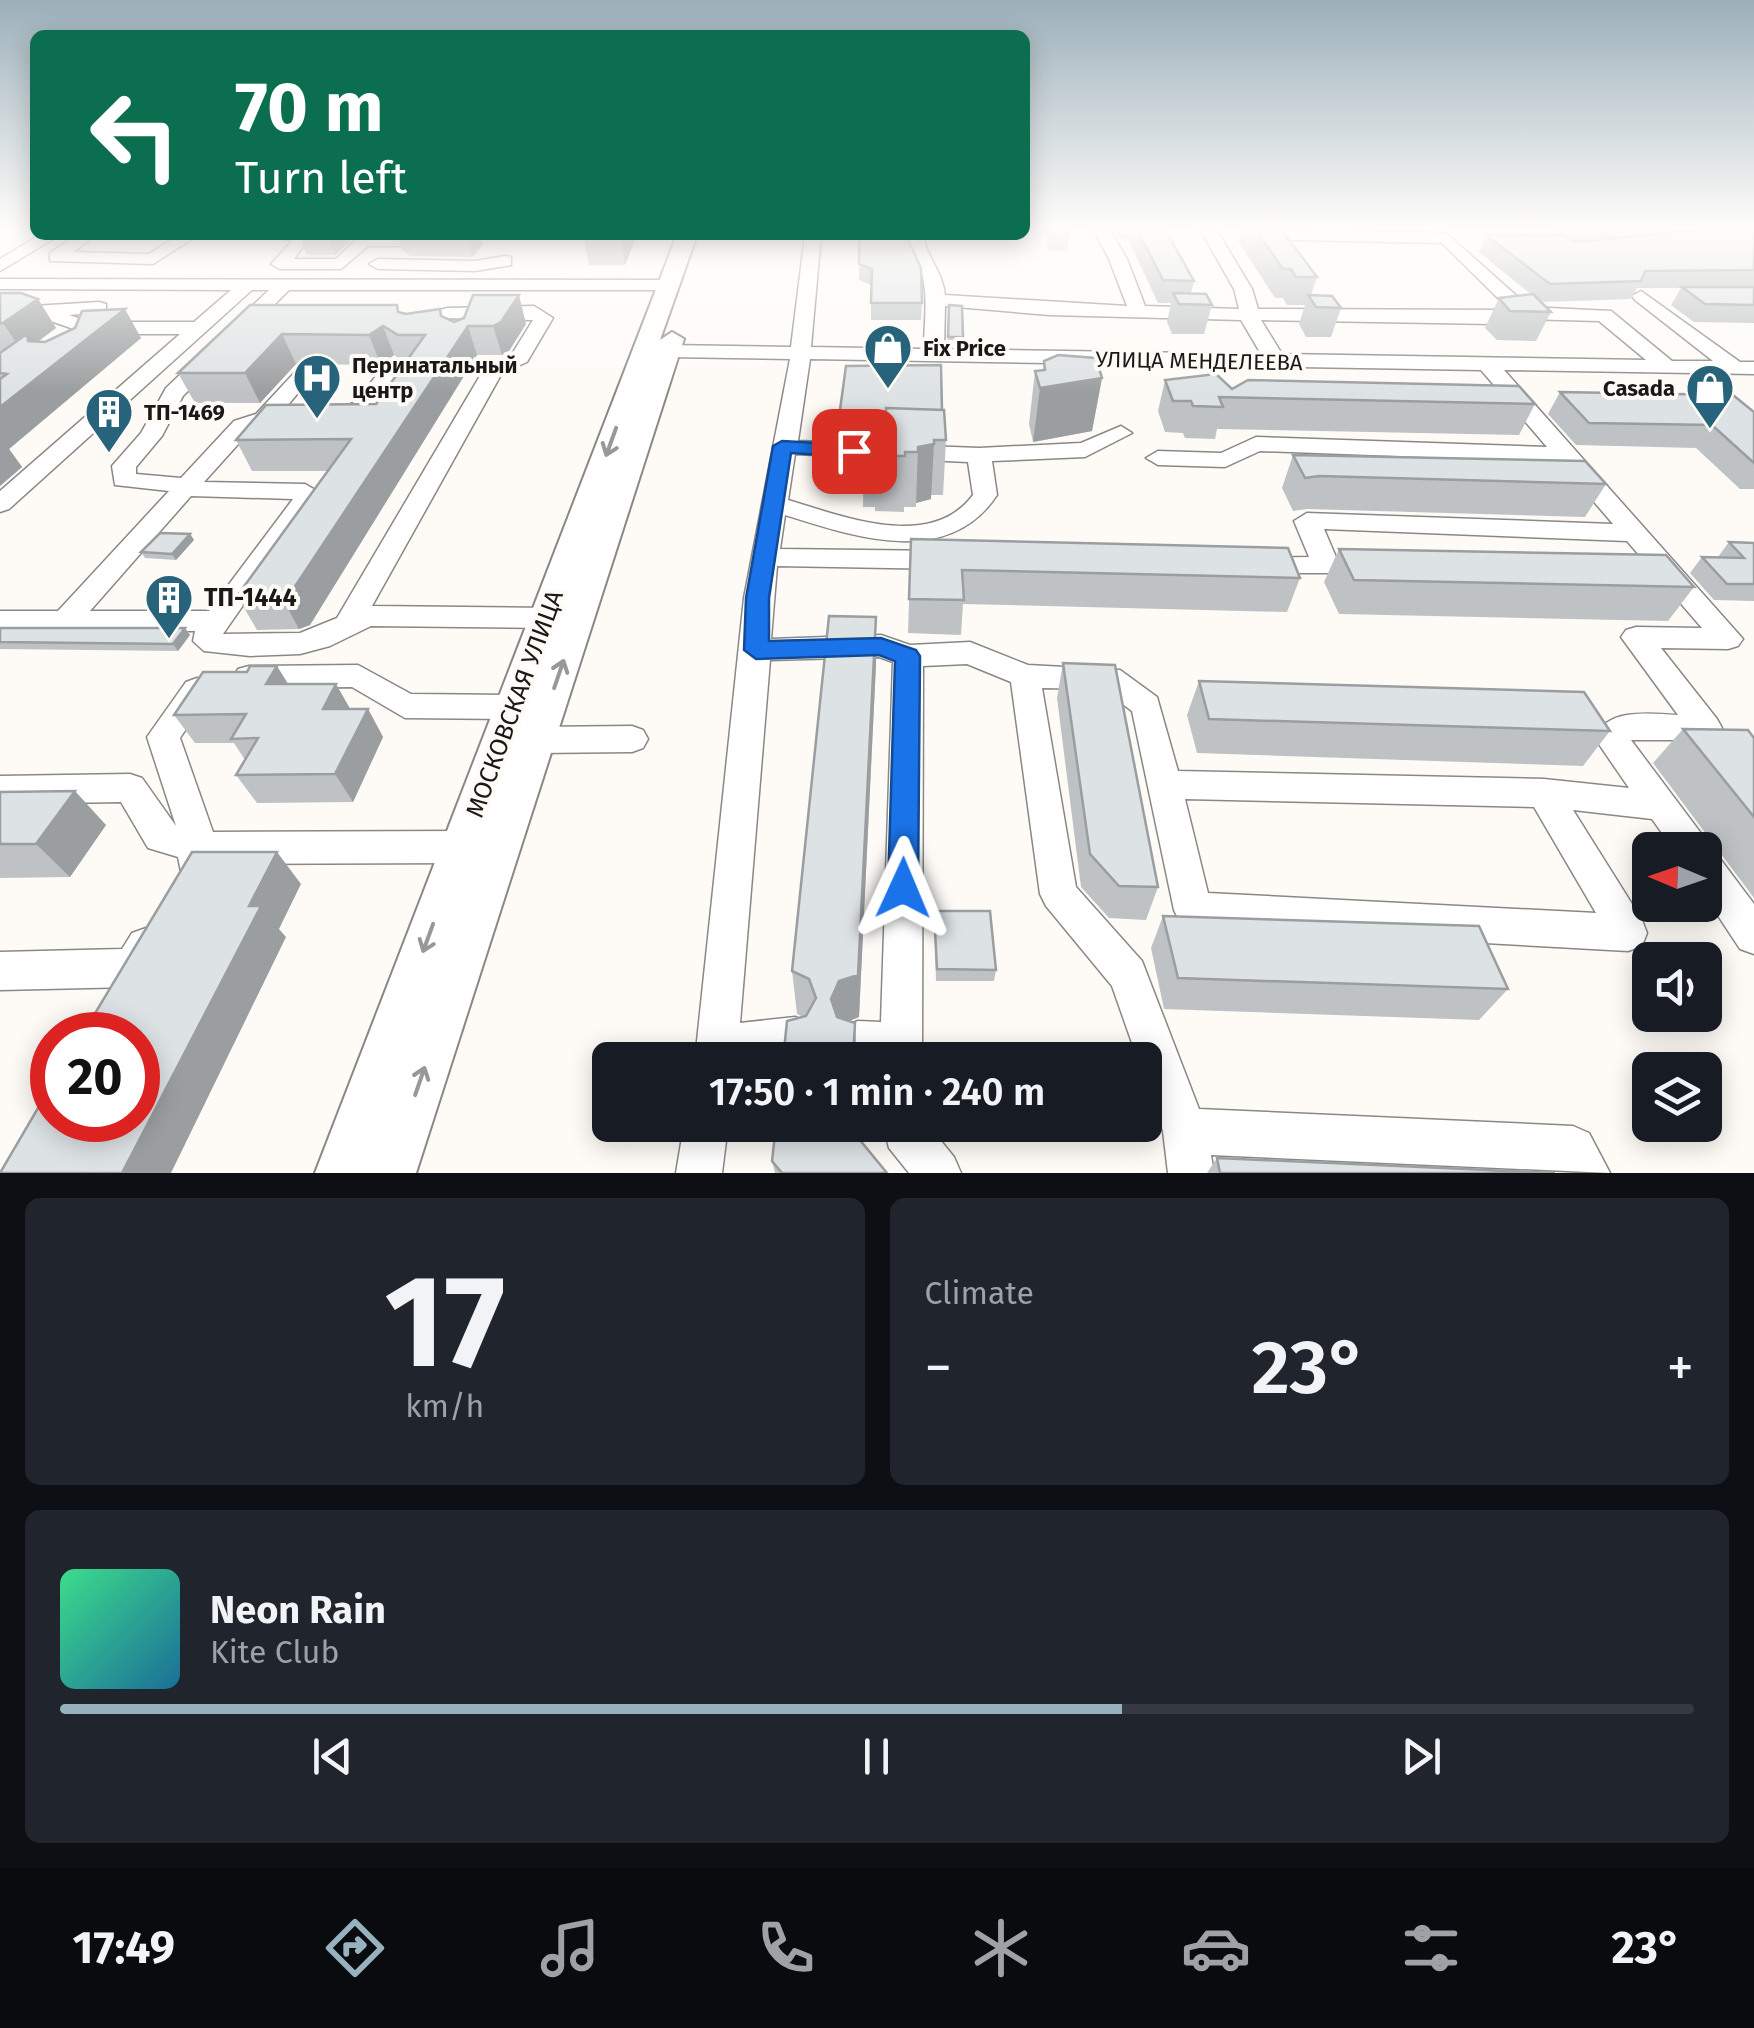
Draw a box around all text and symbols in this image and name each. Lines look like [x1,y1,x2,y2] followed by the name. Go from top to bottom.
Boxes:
[235,66,384,150] text: 70 m
[70,70,200,200] icon: left
[235,151,407,205] text: Turn left
[862,322,914,390] shop icon: Fix Price
[923,335,1006,362] place label: Fix Price
[1095,346,1303,376] street label: УЛИЦА МЕНДЕЛЕЕВА
[291,352,343,420] hospital icon: Перинатальный центр
[352,352,518,404] place label: Перинатальный центр
[1684,362,1736,430] shop icon: Casada
[1603,375,1675,402] place label: Casada
[83,386,135,454] building icon: ТП-1469
[144,399,225,426] place label: ТП-1469
[812,409,897,494] pin
[827,424,882,479] icon: arrive
[601,426,619,457] one-way arrow
[143,572,195,640] building icon: ТП-1444
[204,583,297,613] place label: ТП-1444
[460,586,570,822] street label: МОСКОВСКАЯ УЛИЦА
[551,658,569,690] one-way arrow
[1632,832,1722,922] north arrow
[1632,832,1722,1142] map controls
[851,836,955,940] position arrow
[418,922,436,953] one-way arrow
[1632,942,1722,1032] button: sound
[30,1012,160,1142] speed limit sign: 20
[1632,1052,1722,1142] button: layers
[413,1065,431,1097] one-way arrow
[709,1069,1045,1115] text: 17:50 · 1 min · 240 m
[384,1244,505,1400] text: 17
[925,1274,1034,1312] text: Climate
[1251,1323,1367,1413] text: 23°
[925,1335,952,1401] text: −
[1667,1335,1694,1401] text: +
[405,1387,484,1425] text: km/h
[210,1587,386,1633] text: Neon Rain
[210,1633,339,1671] text: Kite Club
[305,1729,360,1784] icon: previous
[849,1729,904,1784] icon: pause
[1394,1729,1449,1784] icon: next
[320,1913,390,1983] icon: directions
[535,1913,605,1983] icon: music
[751,1913,821,1983] icon: phone
[966,1913,1036,1983] icon: climate
[1181,1913,1251,1983] icon: car
[1396,1913,1466,1983] icon: filters
[73,1921,175,1975] text: 17:49
[1611,1921,1681,1975] text: 23°

